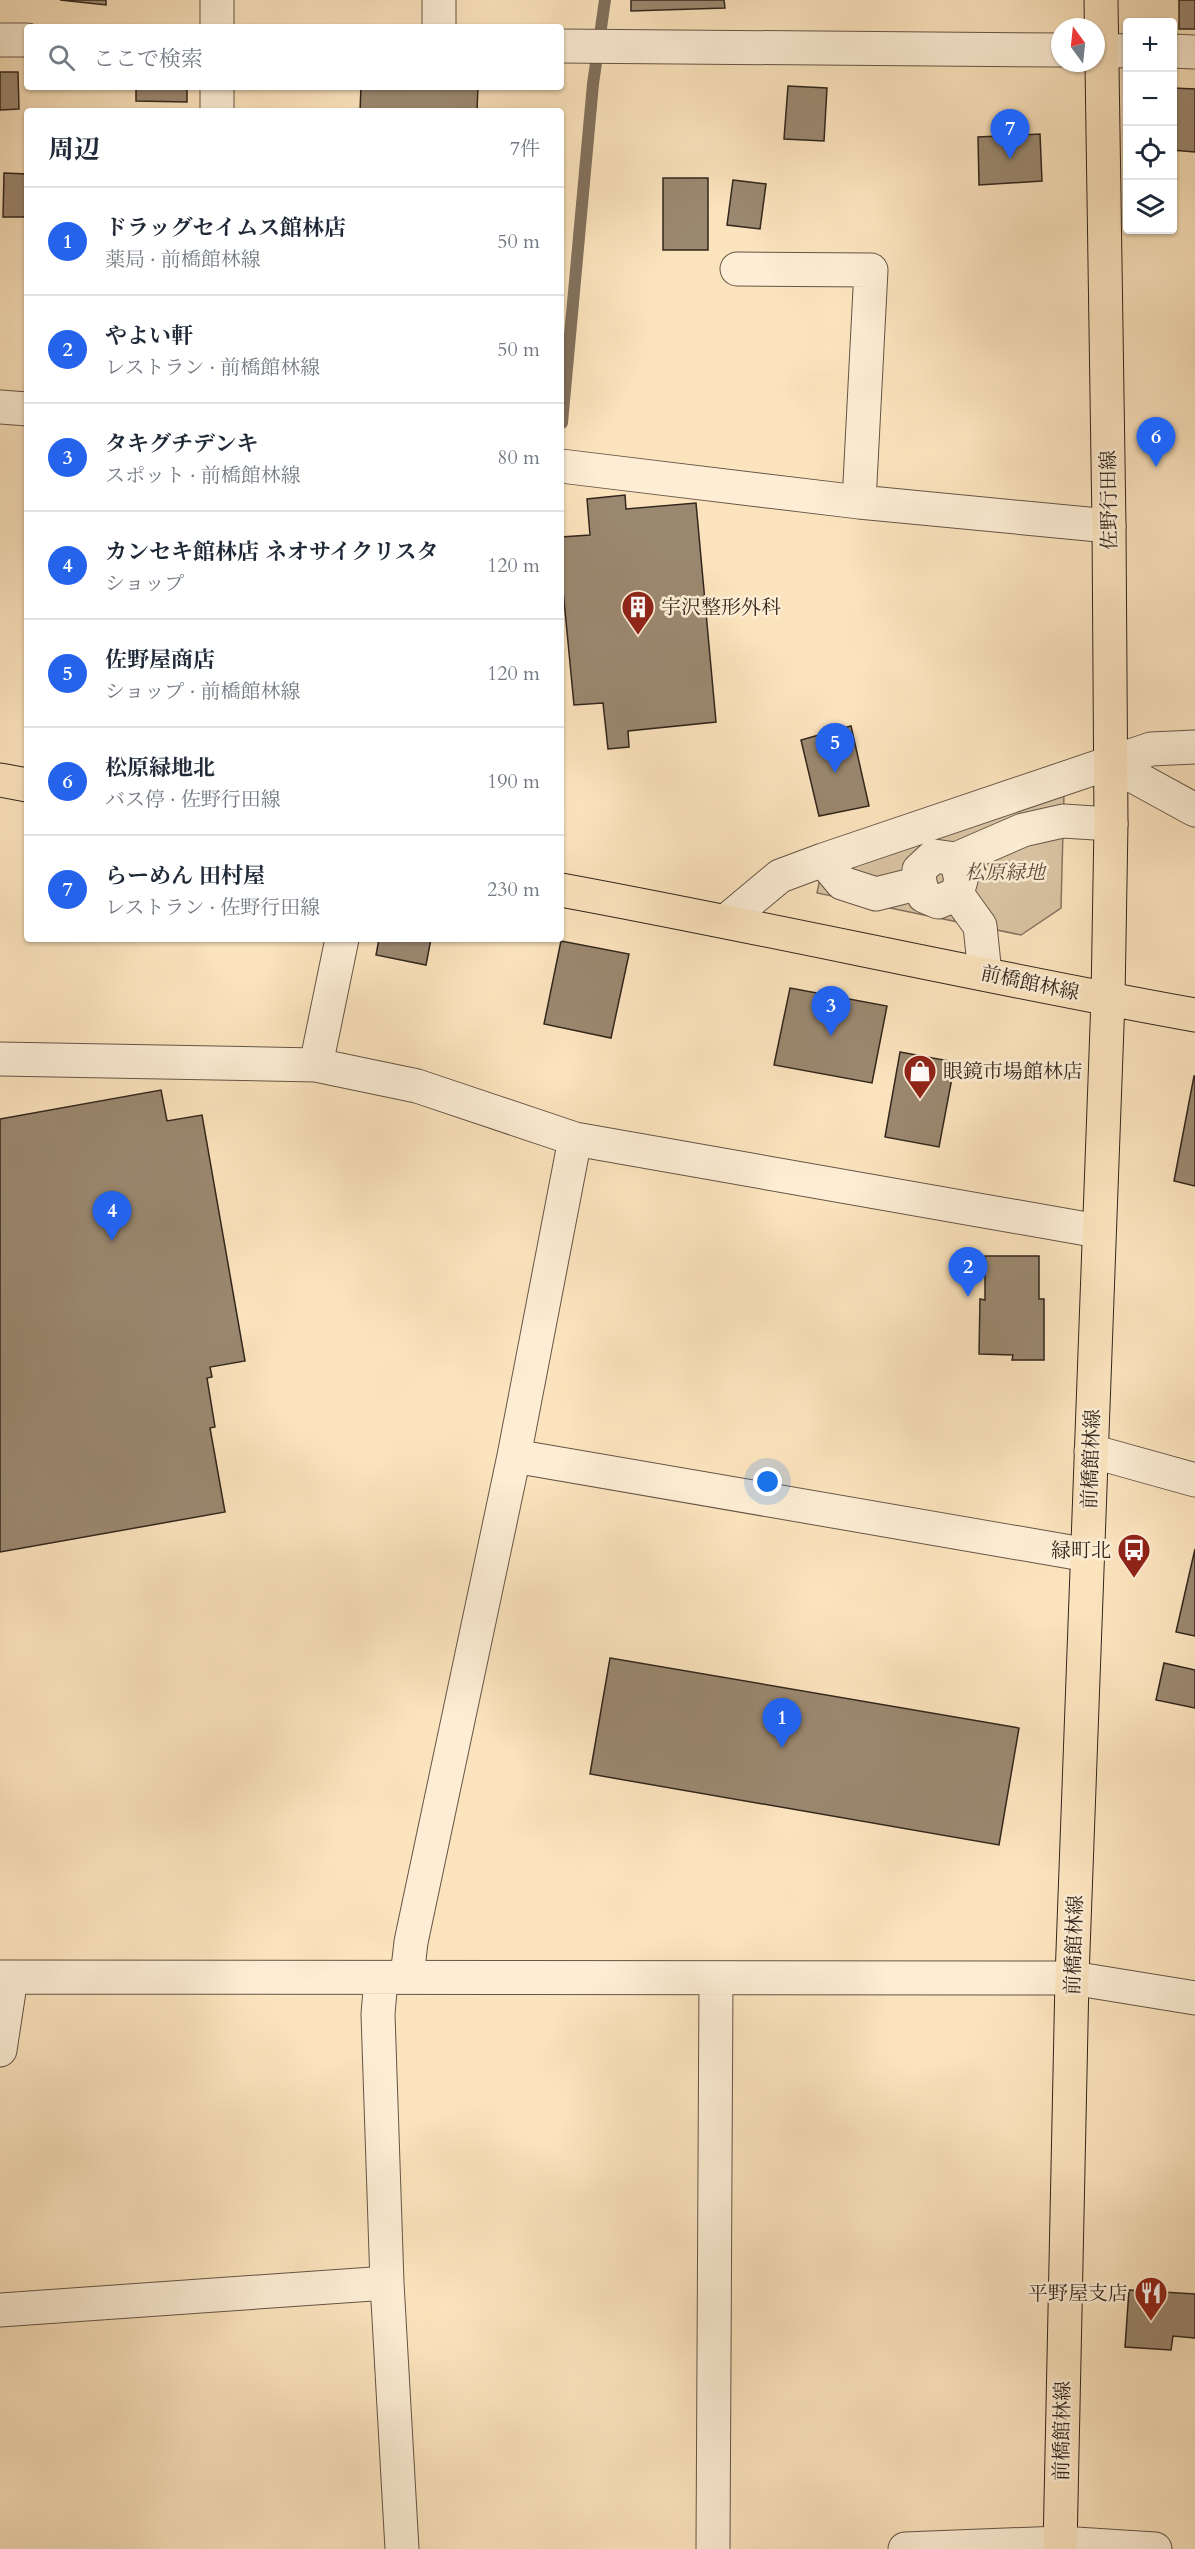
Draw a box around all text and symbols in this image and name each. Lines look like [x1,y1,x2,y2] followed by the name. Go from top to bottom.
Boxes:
[1051,18,1105,72] north arrow
[1123,18,1177,234] map controls
[1123,18,1177,72] button: +
[24,24,564,90] search box
[45,41,78,74] icon: search
[93,44,203,74] text: ここで検索
[1123,72,1177,126] button: −
[990,110,1030,159] pin: 7
[1123,126,1177,180] button: locate
[48,132,100,167] text: 周辺
[510,135,540,162] text: 7件
[1123,180,1177,234] button: layers
[105,213,346,243] text: ドラッグセイムス館林店
[62,228,73,255] text: 1
[497,228,540,255] text: 50 m
[105,246,261,273] text: 薬局 · 前橋館林線
[105,321,193,351] text: やよい軒
[62,336,73,363] text: 2
[497,336,540,363] text: 50 m
[105,354,320,381] text: レストラン · 前橋館林線
[1136,418,1176,467] pin: 6
[105,429,259,459] text: タキグチデンキ
[62,444,73,471] text: 3
[497,444,540,471] text: 80 m
[1095,450,1123,550] street label: 佐野行田線
[105,462,301,489] text: スポット · 前橋館林線
[105,537,439,567] text: カンセキ館林店 ネオサイクリスタ
[62,552,73,579] text: 4
[487,552,540,579] text: 120 m
[105,570,185,597] text: ショップ
[620,589,656,636] building icon: 宇沢整形外科
[661,594,781,621] place label: 宇沢整形外科
[105,645,215,675] text: 佐野屋商店
[62,660,73,687] text: 5
[487,660,540,687] text: 120 m
[105,678,300,705] text: ショップ · 前橋館林線
[816,724,854,773] pin: 5
[105,753,215,783] text: 松原緑地北
[62,768,73,795] text: 6
[487,768,540,795] text: 190 m
[105,786,281,813] text: バス停 · 佐野行田線
[965,859,1047,886] park label: 松原緑地
[105,861,265,891] text: らーめん 田村屋
[62,876,73,903] text: 7
[487,876,540,903] text: 230 m
[105,894,320,921] text: レストラン · 佐野行田線
[978,959,1082,1007] street label: 前橋館林線
[812,986,850,1036] pin: 3
[902,1053,938,1100] shop icon: 眼鏡市場館林店
[943,1058,1083,1085] place label: 眼鏡市場館林店
[92,1192,132,1241] pin: 4
[948,1248,988,1297] pin: 2
[1076,1409,1106,1509] street label: 前橋館林線
[753,1467,782,1496] your location
[1116,1532,1152,1579] bus stop icon: 緑町北
[1051,1537,1111,1564] place label: 緑町北
[762,1698,802,1748] pin: 1
[1059,1895,1089,1995] street label: 前橋館林線
[1133,2275,1169,2322] restaurant icon: 平野屋支店
[1028,2280,1128,2307] place label: 平野屋支店
[1048,2381,1076,2481] street label: 前橋館林線

